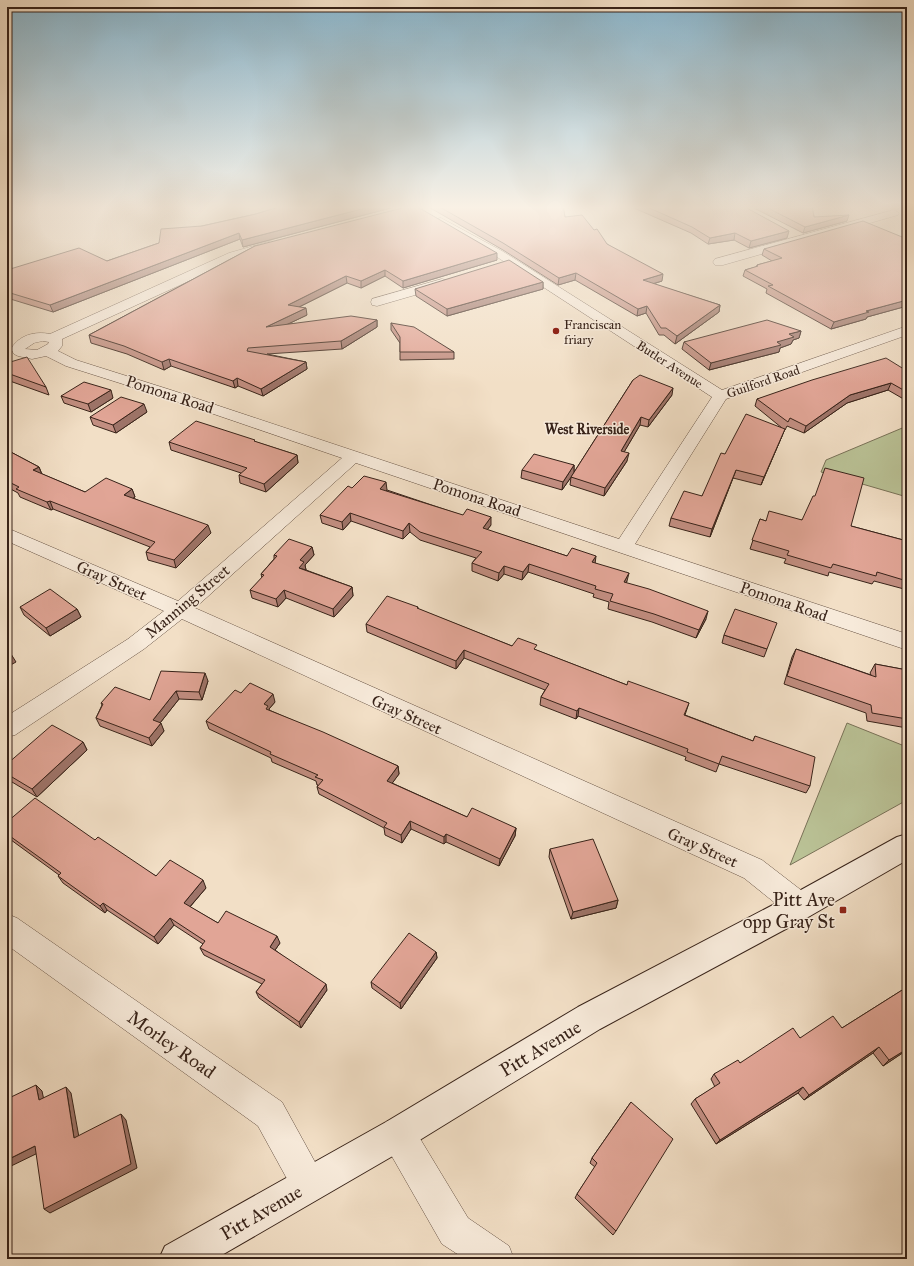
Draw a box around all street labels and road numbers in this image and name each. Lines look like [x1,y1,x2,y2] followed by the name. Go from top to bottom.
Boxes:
[633,338,706,392] street label: Butler Avenue
[725,362,802,402] street label: Guilford Road
[123,371,216,418] street label: Pomona Road
[430,474,523,521] street label: Pomona Road
[74,557,150,605] street label: Gray Street
[141,560,234,643] street label: Manning Street
[738,578,830,625] street label: Pomona Road
[369,691,445,739] street label: Gray Street
[665,824,741,872] street label: Gray Street
[123,1006,221,1083] street label: Morley Road
[496,1015,585,1082] street label: Pitt Avenue
[216,1180,306,1245] street label: Pitt Avenue

